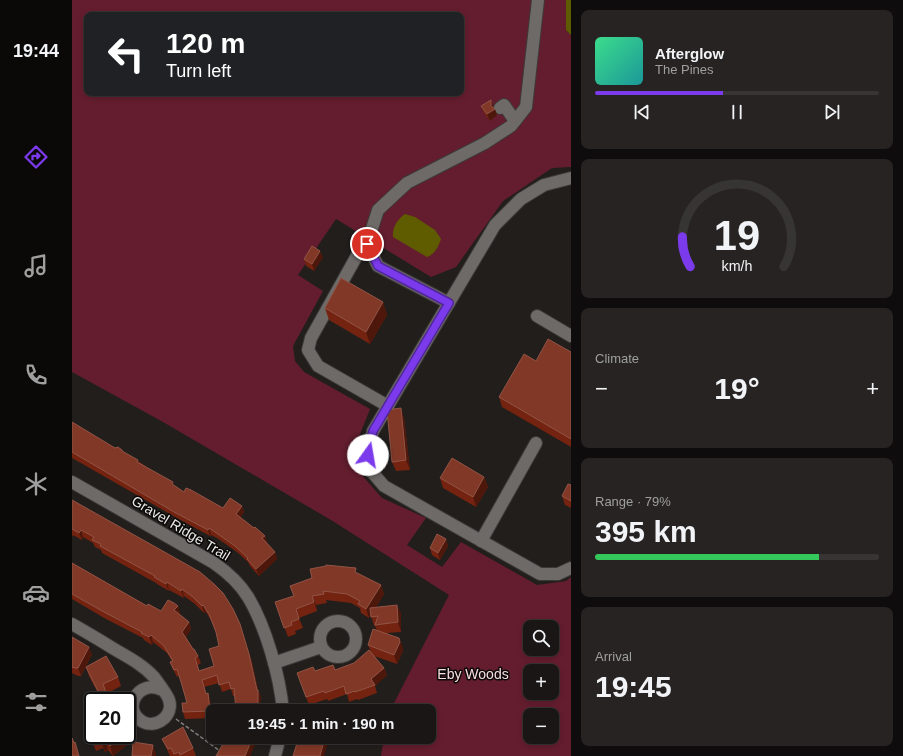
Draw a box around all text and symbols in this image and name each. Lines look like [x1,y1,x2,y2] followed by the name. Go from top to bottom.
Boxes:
[100,28,152,80] icon: left
[166,28,245,59] text: 120 m
[13,41,59,61] text: 19:44
[655,45,724,62] text: Afterglow
[166,61,231,81] text: Turn left
[655,62,714,77] text: The Pines
[631,101,653,123] icon: previous
[726,101,748,123] icon: pause
[821,101,843,123] icon: next
[22,143,50,171] icon: directions
[714,212,760,259] text: 19
[350,227,384,261] pin
[356,233,378,255] icon: arrive
[22,252,50,280] icon: music
[722,257,753,273] text: km/h
[595,351,639,366] text: Climate
[22,361,50,389] icon: phone
[714,372,760,405] text: 19°
[595,376,608,401] text: −
[866,376,879,401] text: +
[347,434,389,476] position arrow
[22,470,50,498] icon: climate
[129,492,233,564] street label: Gravel Ridge Trail
[595,494,671,509] text: Range · 79%
[595,515,697,548] text: 395 km
[22,579,50,607] icon: car
[523,620,559,744] map controls
[523,620,559,656] button: search
[595,649,632,664] text: Arrival
[523,664,559,700] button: +
[437,666,509,682] park label: Eby Woods
[595,670,672,703] text: 19:45
[22,688,50,716] icon: filters
[84,692,136,744] speed limit sign: 20
[523,708,559,744] button: −
[248,715,394,732] text: 19:45 · 1 min · 190 m

